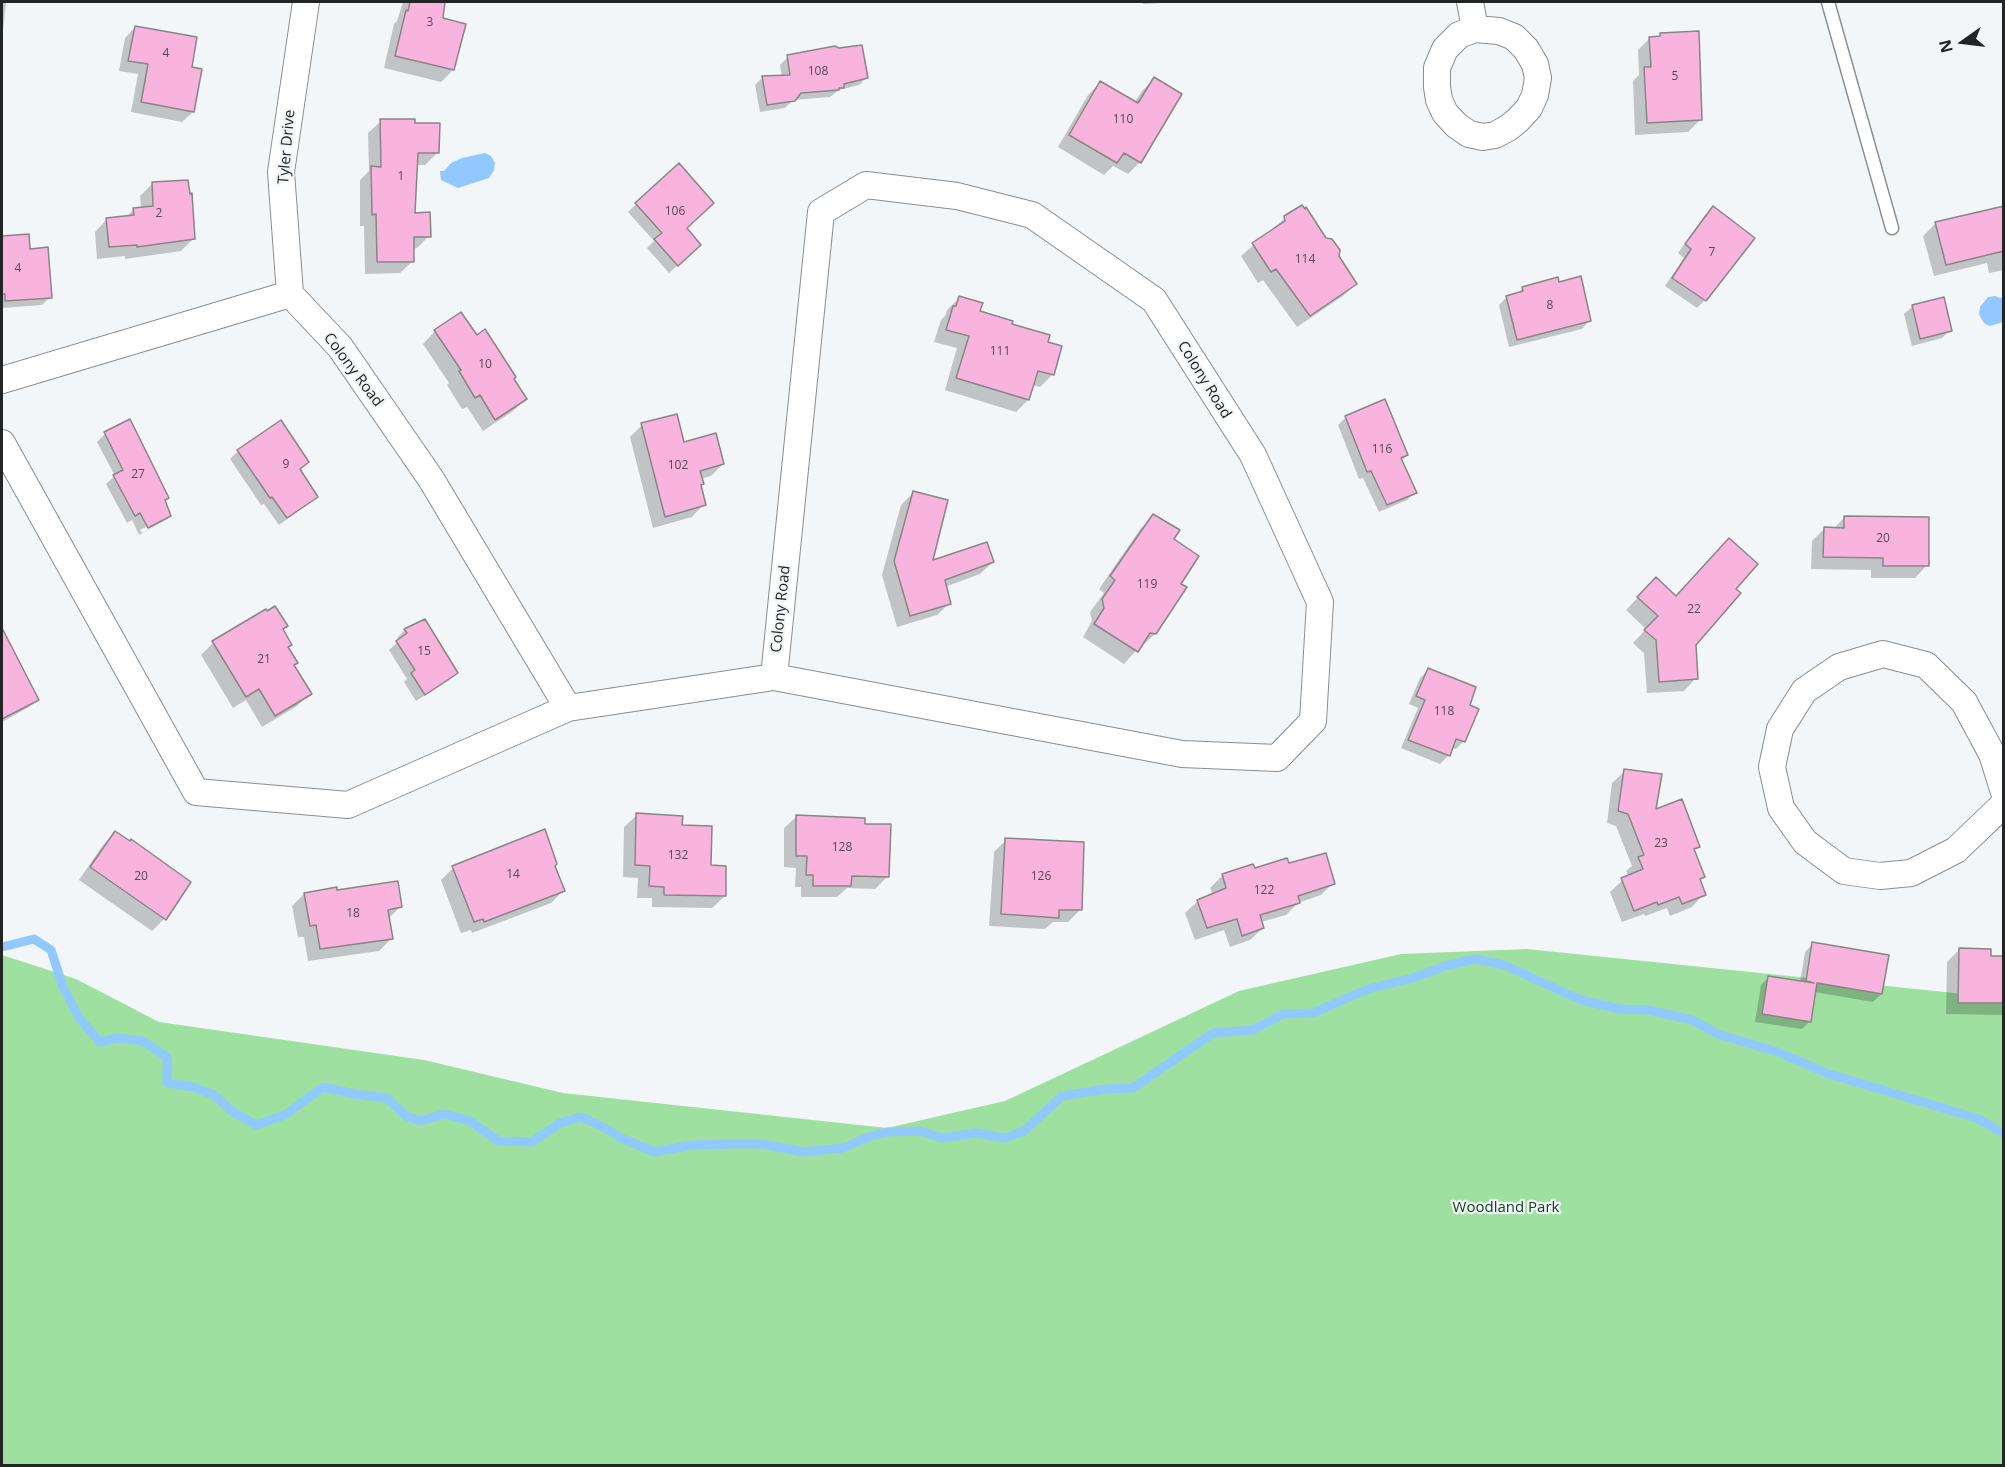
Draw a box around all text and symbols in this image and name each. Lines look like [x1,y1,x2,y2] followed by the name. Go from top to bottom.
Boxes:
[1933,12,1993,72] north arrow
[427,16,433,30] house number: 3
[1933,37,1958,55] text: N
[163,47,169,61] house number: 4
[808,65,828,79] house number: 108
[1672,70,1678,84] house number: 5
[275,109,299,185] street label: Tyler Drive
[1113,113,1133,127] house number: 110
[398,170,404,184] house number: 1
[665,205,685,219] house number: 106
[156,207,162,221] house number: 2
[1709,246,1715,260] house number: 7
[1295,253,1315,267] house number: 114
[15,262,21,276] house number: 4
[1547,299,1553,313] house number: 8
[319,330,387,410] street label: Colony Road
[1173,338,1235,422] street label: Colony Road
[990,345,1010,359] house number: 111
[478,358,492,372] house number: 10
[1372,443,1392,457] house number: 116
[283,458,289,472] house number: 9
[668,459,688,473] house number: 102
[131,468,145,482] house number: 27
[1876,532,1890,546] house number: 20
[767,564,795,654] street label: Colony Road
[1137,578,1157,592] house number: 119
[1687,603,1701,617] house number: 22
[417,645,431,659] house number: 15
[257,653,271,667] house number: 21
[1434,705,1454,719] house number: 118
[1654,837,1668,851] house number: 23
[832,841,852,855] house number: 128
[668,849,688,863] house number: 132
[506,868,520,882] house number: 14
[134,870,148,884] house number: 20
[1031,870,1051,884] house number: 126
[1254,884,1274,898] house number: 122
[346,907,360,921] house number: 18
[1453,1199,1559,1217] park label: Woodland Park

